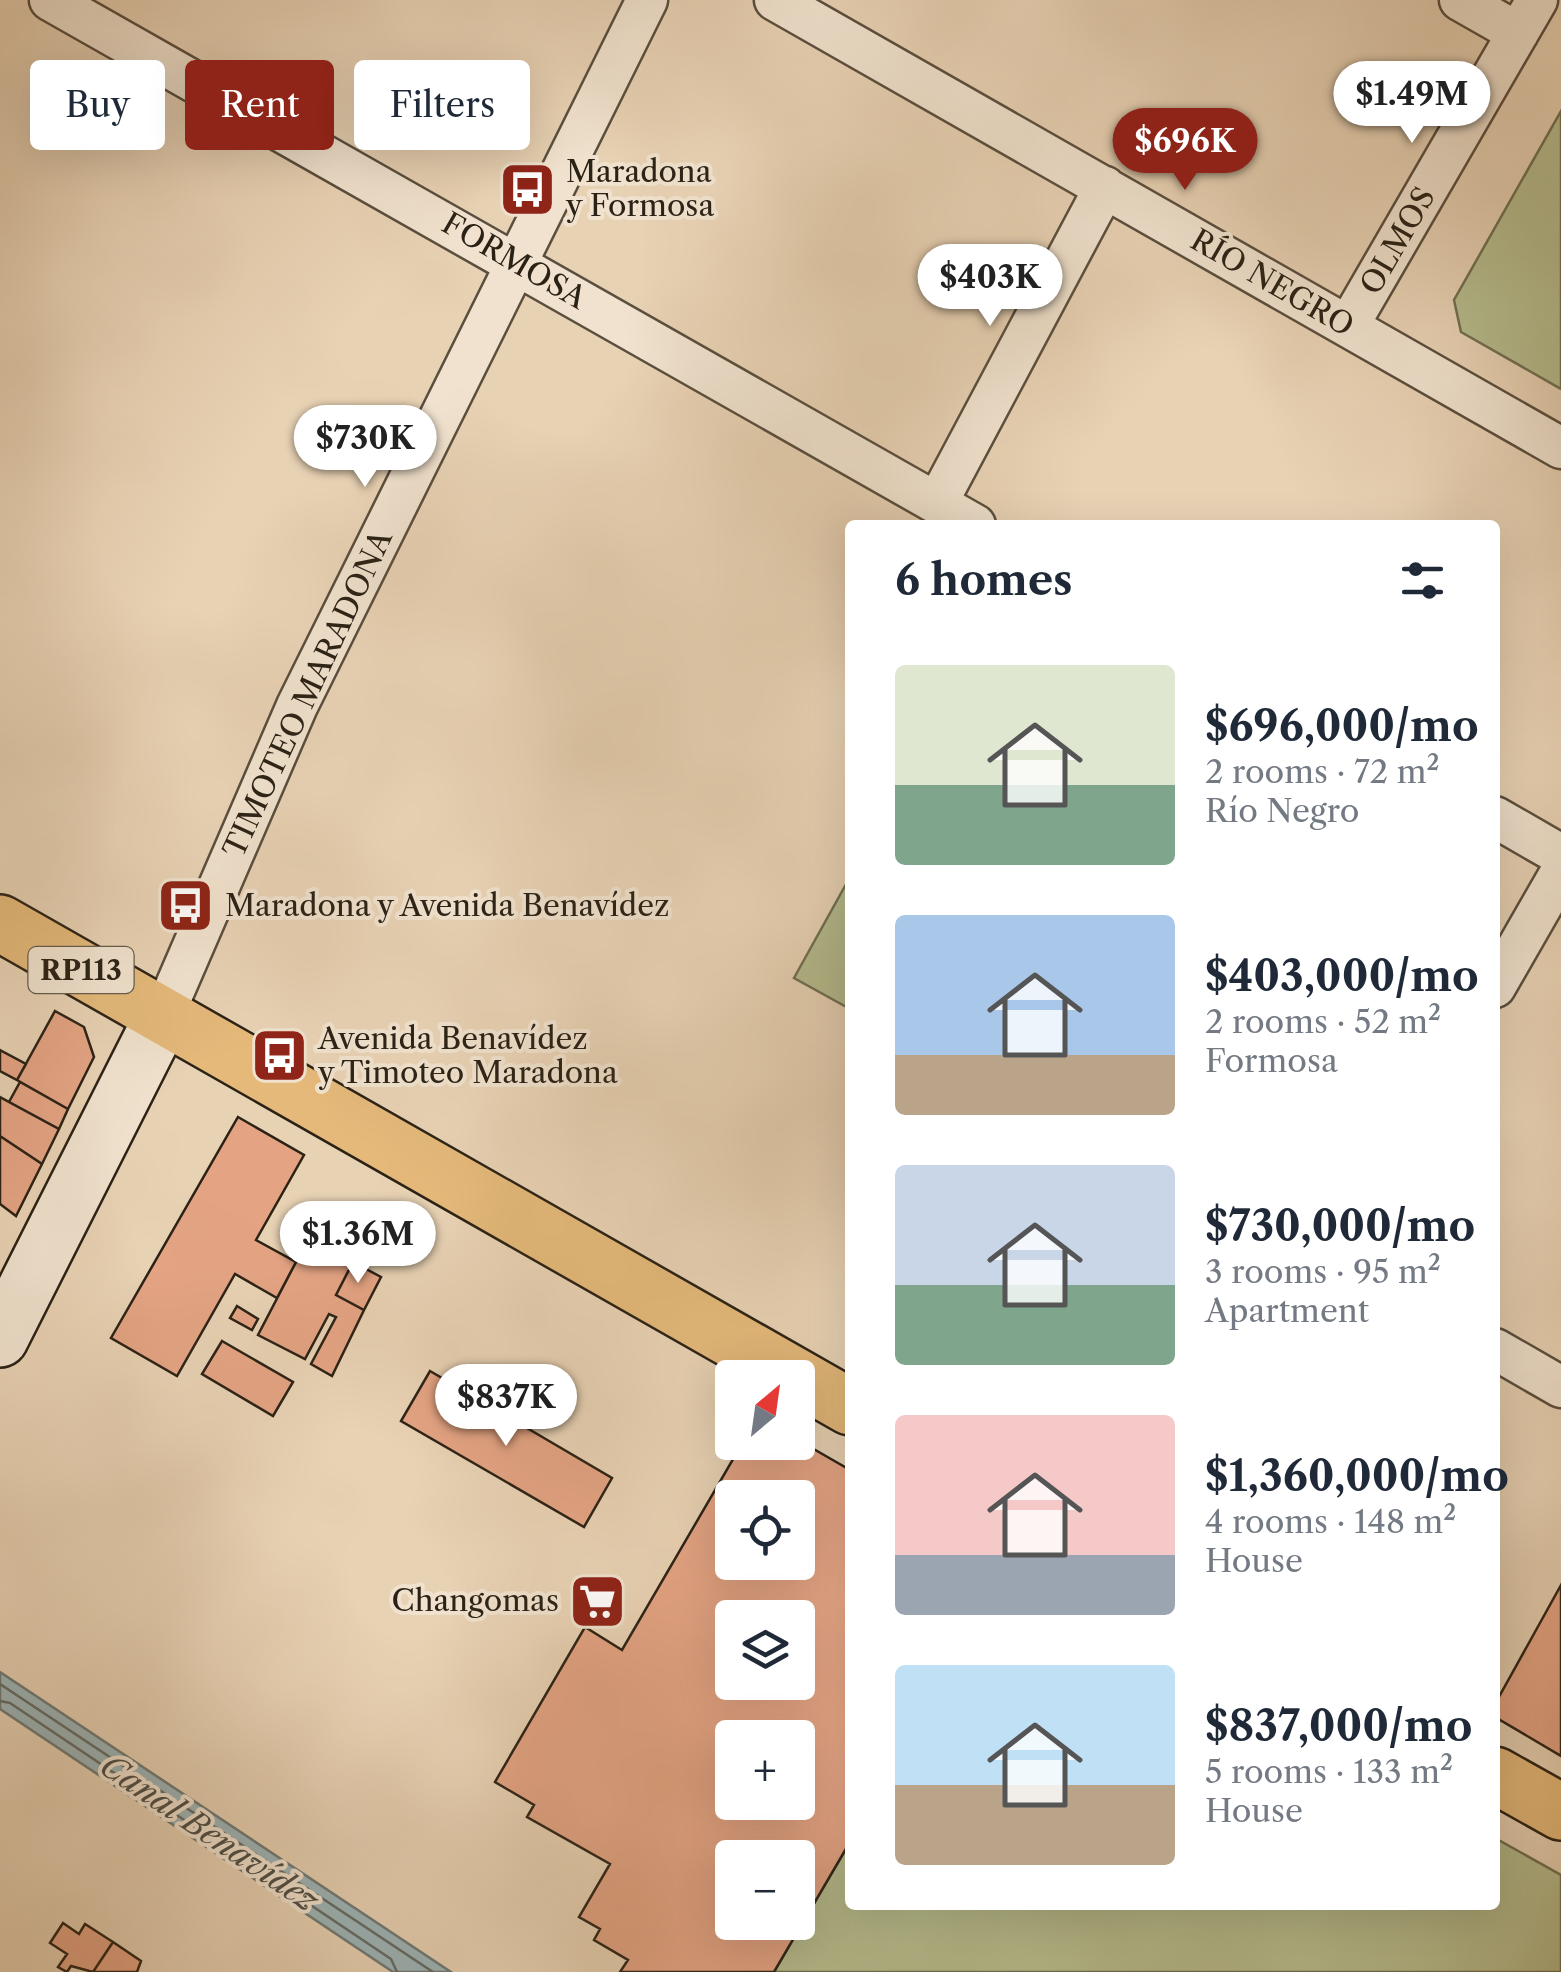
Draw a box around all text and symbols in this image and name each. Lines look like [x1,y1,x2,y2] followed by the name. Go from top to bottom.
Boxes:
[30,60,165,150] chip: Buy
[185,60,334,150] chip: Rent
[354,60,530,150] chip: Filters
[1331,61,1493,146] pin: $1.49M
[1355,74,1469,113] text: $1.49M
[1115,108,1255,193] pin: $696K
[1135,121,1235,160] text: $696K
[565,153,714,224] place label: Maradona y Formosa
[497,159,557,219] bus stop icon: Maradona y Formosa
[1352,181,1443,301] street label: OLMOS
[435,204,594,317] street label: FORMOSA
[1184,221,1360,344] street label: RÍO NEGRO
[920,244,1060,329] pin: $403K
[940,257,1040,296] text: $403K
[295,405,435,490] pin: $730K
[316,418,414,457] text: $730K
[215,523,400,864] street label: TIMOTEO MARADONA
[1395,553,1450,608] icon: filters
[895,554,1073,606] text: 6 homes
[1205,700,1479,752] text: $696,000/mo
[975,705,1095,825] icon: home
[1205,752,1440,791] text: 2 rooms · 72 m²
[1205,791,1359,830] text: Río Negro
[156,876,216,936] bus stop icon: Maradona y Avenida Benavídez
[225,887,669,924] place label: Maradona y Avenida Benavídez
[28,947,134,993] road number: RP113
[1205,950,1479,1002] text: $403,000/mo
[975,955,1095,1075] icon: home
[1205,1002,1441,1041] text: 2 rooms · 52 m²
[317,1020,618,1091] place label: Avenida Benavídez y Timoteo Maradona
[249,1026,309,1086] bus stop icon: Avenida Benavídez y Timoteo Maradona
[1205,1041,1338,1080] text: Formosa
[1205,1200,1475,1252] text: $730,000/mo
[277,1201,439,1286] pin: $1.36M
[975,1205,1095,1325] icon: home
[302,1214,414,1253] text: $1.36M
[1205,1252,1441,1291] text: 3 rooms · 95 m²
[1205,1291,1369,1330] text: Apartment
[715,1360,815,1460] north arrow
[715,1360,815,1940] map controls
[436,1364,576,1449] pin: $837K
[457,1377,555,1416] text: $837K
[1205,1450,1509,1502] text: $1,360,000/mo
[975,1455,1095,1575] icon: home
[715,1480,815,1580] button: locate
[1205,1502,1456,1541] text: 4 rooms · 148 m²
[1205,1541,1303,1580] text: House
[568,1571,628,1631] supermarket icon: Changomas
[392,1582,559,1619] place label: Changomas
[715,1600,815,1700] button: layers
[1205,1700,1473,1752] text: $837,000/mo
[975,1705,1095,1825] icon: home
[715,1720,815,1820] button: +
[93,1745,327,1921] water label: Canal Benavídez
[1205,1752,1453,1791] text: 5 rooms · 133 m²
[1205,1791,1303,1830] text: House
[715,1840,815,1940] button: −

